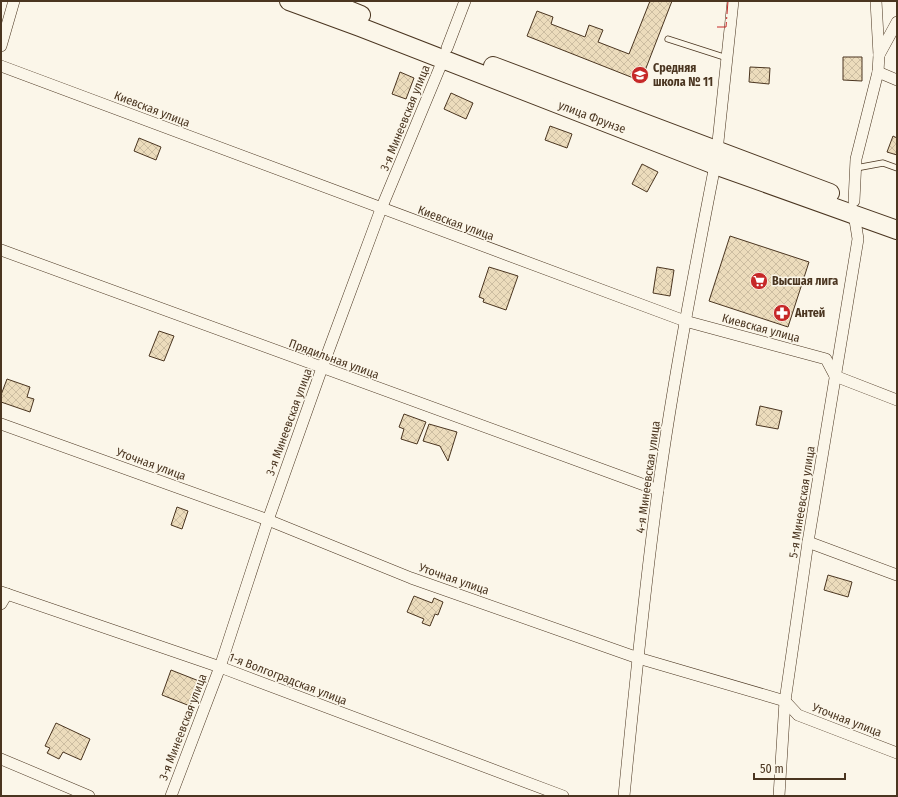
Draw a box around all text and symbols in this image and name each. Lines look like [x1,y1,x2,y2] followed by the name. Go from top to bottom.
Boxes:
[653,61,713,89] place label: Средняя школа № 11
[377,63,433,173] street label: 3-я Минеевская улица
[630,65,650,85] school or university icon: Средняя школа № 11
[112,88,192,130] street label: Киевская улица
[556,98,628,136] street label: улица Фрунзе
[416,203,496,243] street label: Киевская улица
[749,271,769,291] supermarket icon: Высшая лига
[772,274,838,288] place label: Высшая лига
[772,303,792,323] pharmacy icon: Антей
[794,306,825,320] place label: Антей
[721,311,802,345] street label: Киевская улица
[287,336,381,382] street label: Прядильная улица
[263,366,315,477] street label: 3-я Минеевская улица
[633,420,663,534] street label: 4-я Минеевская улица
[113,445,188,483] street label: Уточная улица
[786,445,818,559] street label: 5-я Минеевская улица
[416,560,491,598] street label: Уточная улица
[227,650,349,708] street label: 1-я Волгоградская улица
[156,672,210,782] street label: 3-я Минеевская улица
[809,700,884,740] street label: Уточная улица
[754,755,845,781] scale bar
[760,762,784,776] text: 50 m

